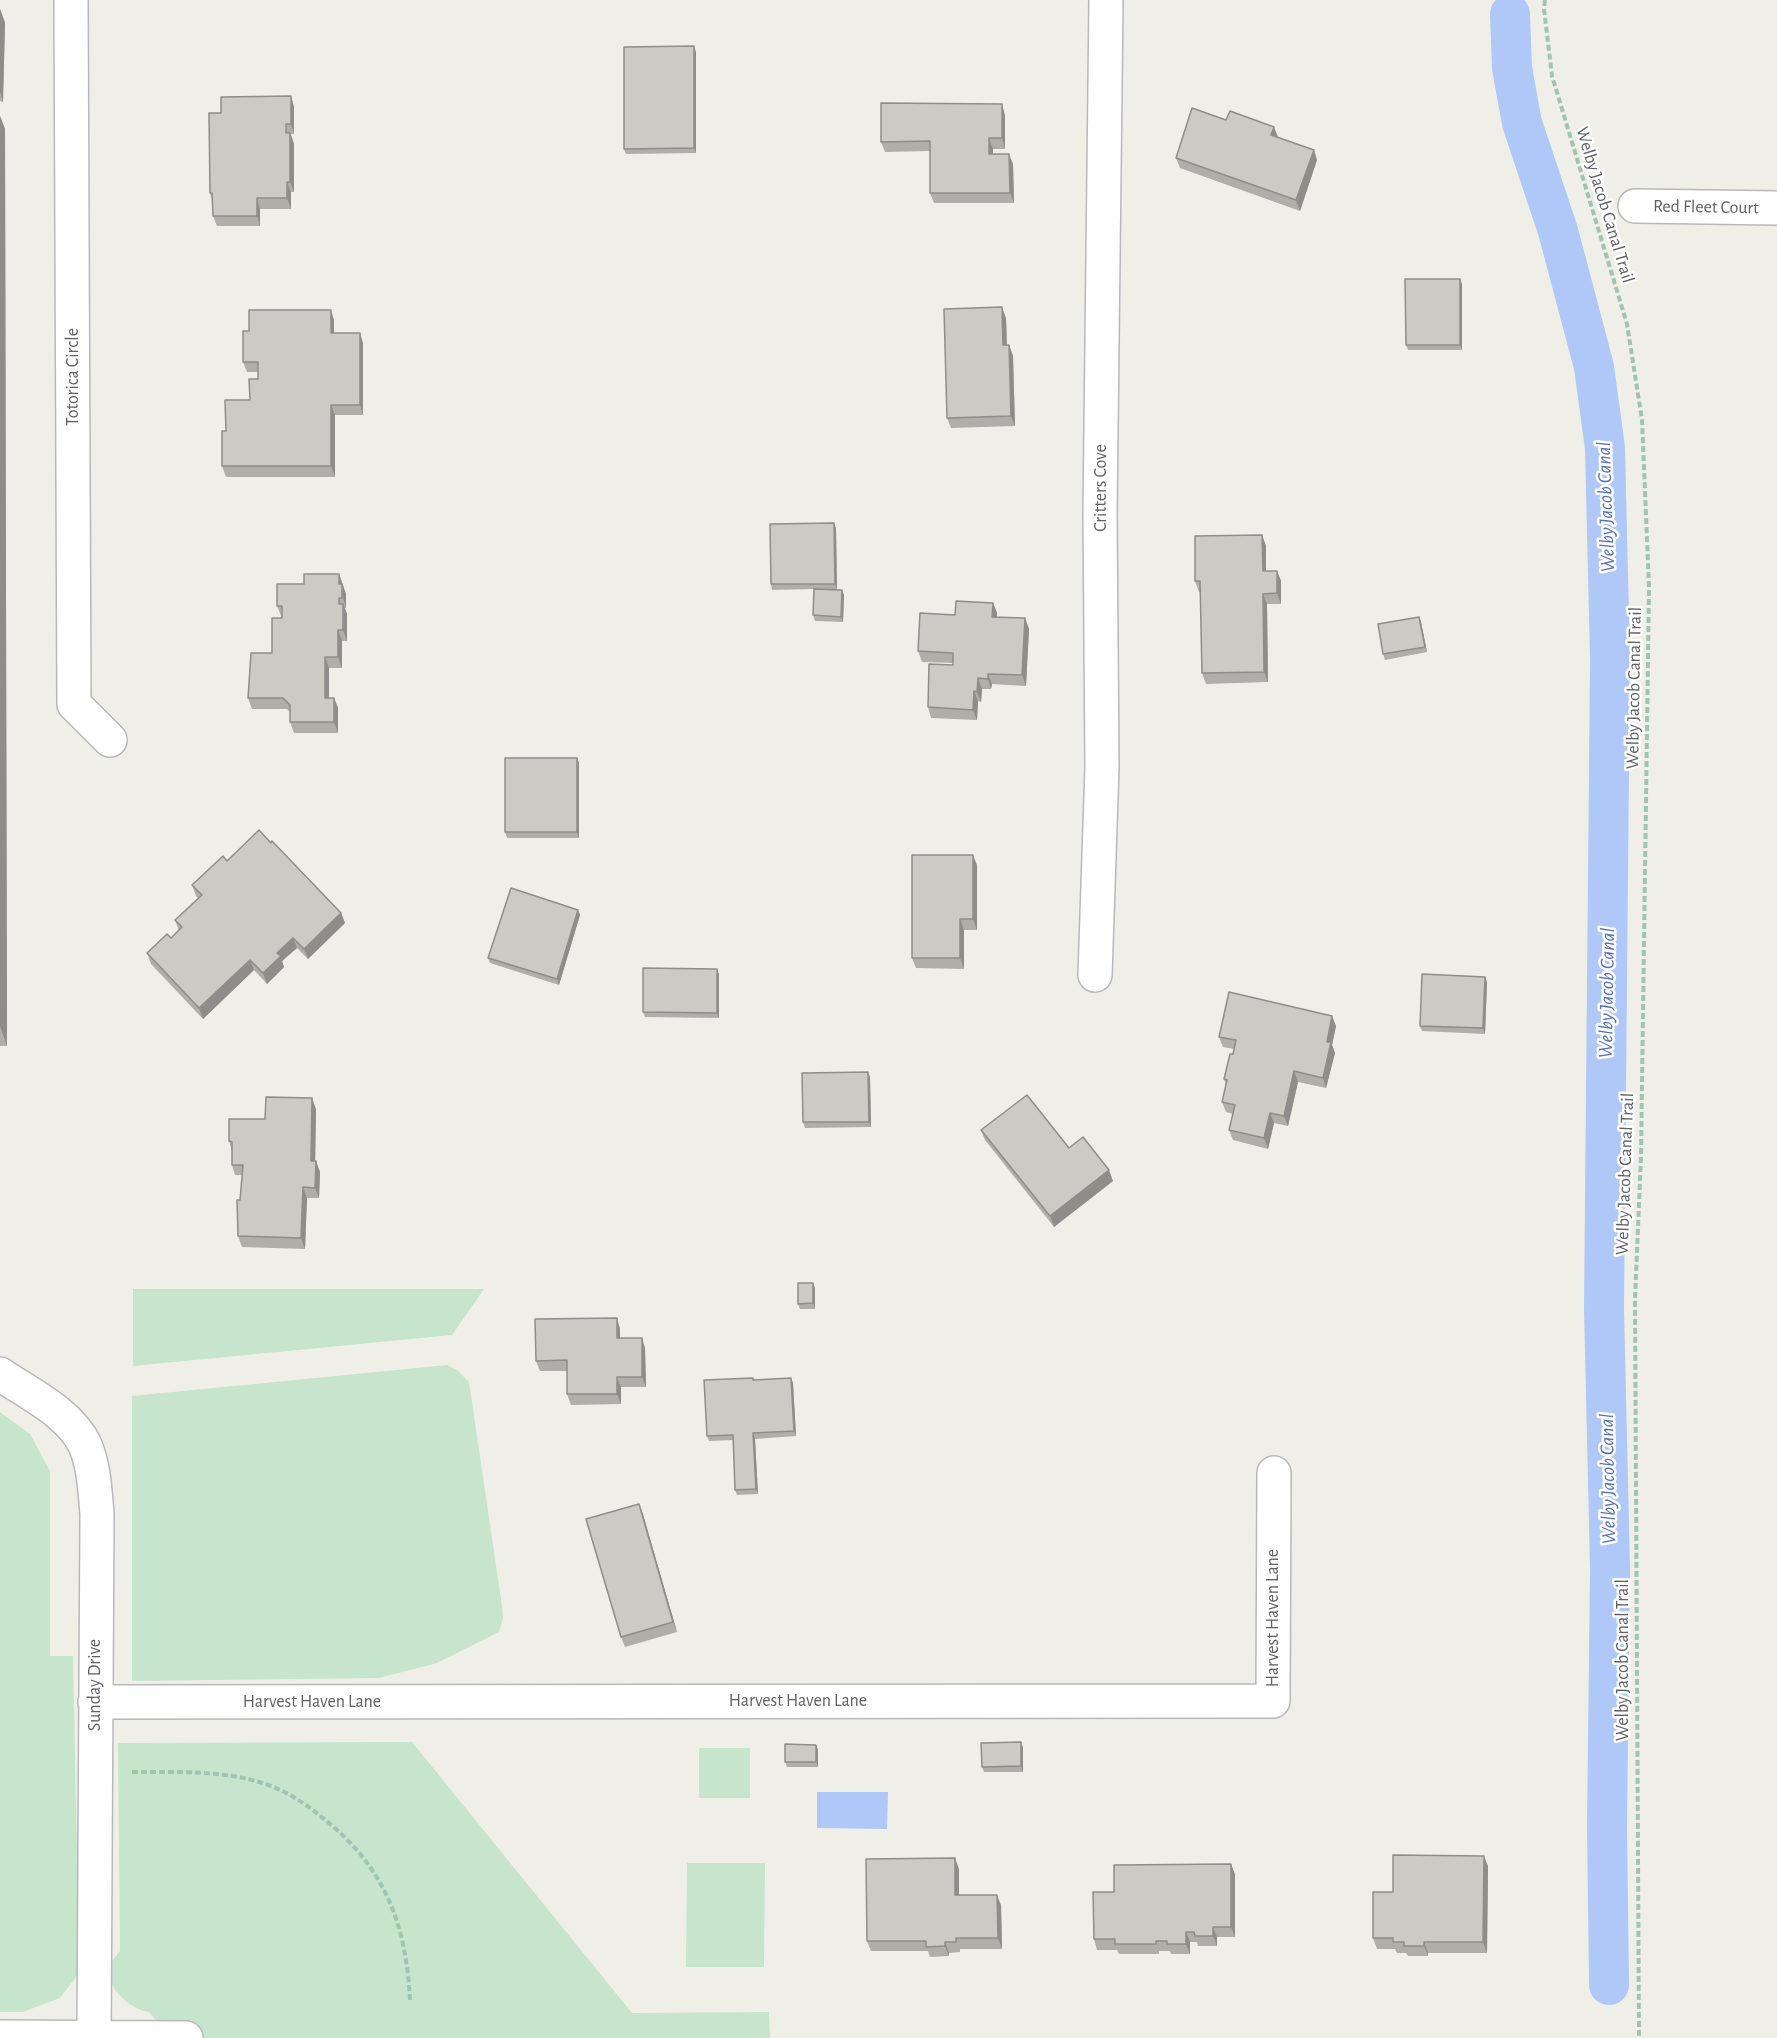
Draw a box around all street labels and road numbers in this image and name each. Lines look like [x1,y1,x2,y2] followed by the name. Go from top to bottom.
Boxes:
[1571,124,1639,286] street label: Welby Jacob Canal Trail
[1653,195,1759,219] street label: Red Fleet Court
[62,328,84,426] street label: Totorica Circle
[1090,444,1112,532] street label: Critters Cove
[1622,607,1646,769] street label: Welby Jacob Canal Trail
[1611,1093,1639,1255] street label: Welby Jacob Canal Trail
[1262,1549,1284,1687] street label: Harvest Haven Lane
[1612,1579,1634,1741] street label: Welby Jacob Canal Trail
[84,1639,106,1731] street label: Sunday Drive
[729,1690,867,1712] street label: Harvest Haven Lane
[243,1691,381,1713] street label: Harvest Haven Lane

